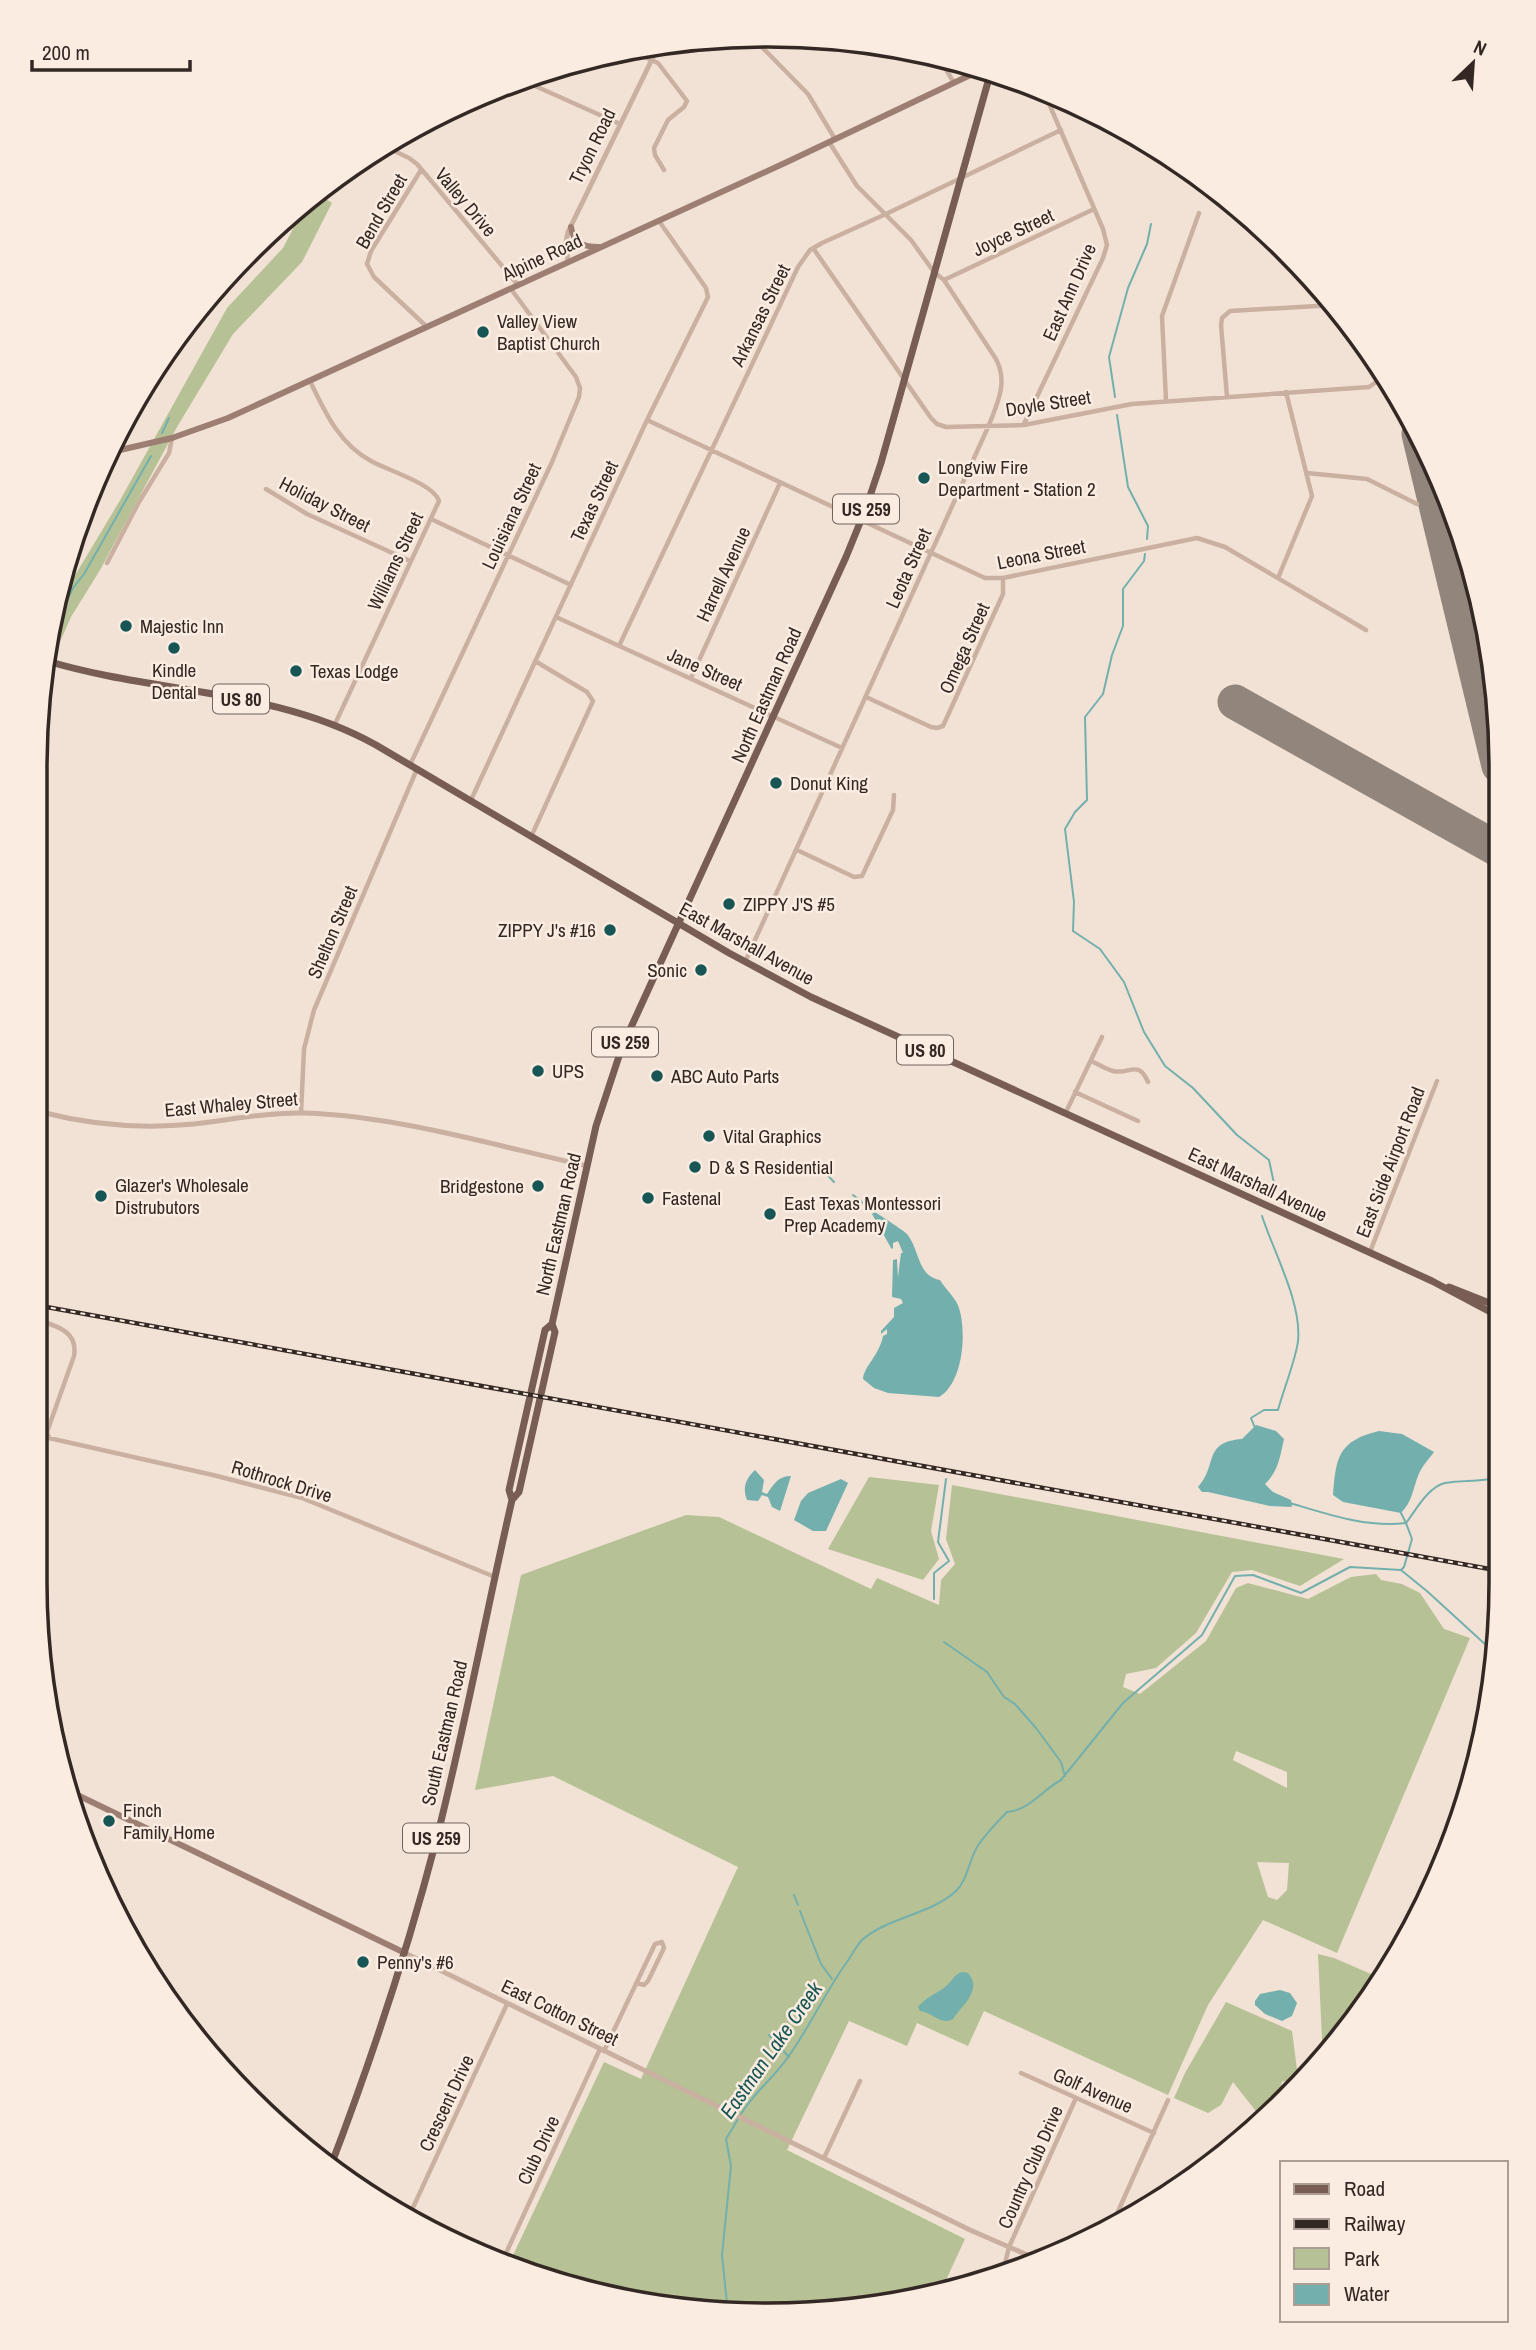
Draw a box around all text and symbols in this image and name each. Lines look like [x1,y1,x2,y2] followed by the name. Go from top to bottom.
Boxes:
[32,28,189,72] scale bar
[1438,28,1508,98] north arrow
[1470,33,1491,62] text: N
[42,38,90,67] text: 200 m
[563,104,621,188] street label: Tryon Road
[429,162,503,242] street label: Valley Drive
[349,168,413,253] street label: Bend Street
[968,202,1058,262] street label: Joyce Street
[497,227,586,287] street label: Alpine Road
[1036,239,1102,345] street label: East Ann Drive
[724,259,796,371] street label: Arkansas Street
[497,308,600,356] place label: Valley View Baptist Church
[475,324,491,340] marker: Valley View Baptist Church
[1004,383,1093,423] street label: Doyle Street
[938,454,1096,502] place label: Longviw Fire Department - Station 2
[564,456,624,546] street label: Texas Street
[475,458,547,573] street label: Louisiana Street
[275,470,375,538] street label: Holiday Street
[916,470,932,486] marker: Longviw Fire Department - Station 2
[833,494,899,524] road number: US 259
[361,507,429,614] street label: Williams Street
[690,522,756,626] street label: Harrell Avenue
[879,523,937,612] street label: Leota Street
[995,533,1088,575] street label: Leona Street
[932,598,996,698] street label: Omega Street
[140,613,224,639] place label: Majestic Inn
[118,618,134,634] marker: Majestic Inn
[725,623,807,767] street label: North Eastman Road
[166,640,182,656] marker: Kindle Dental
[663,641,747,697] street label: Jane Street
[151,657,197,705] place label: Kindle Dental
[310,658,398,684] place label: Texas Lodge
[288,663,304,679] marker: Texas Lodge
[213,684,269,714] road number: US 80
[790,770,868,796] place label: Donut King
[768,775,784,791] marker: Donut King
[301,881,364,983] street label: Shelton Street
[743,891,835,917] place label: ZIPPY J'S #5
[675,895,819,991] street label: East Marshall Avenue
[721,896,737,912] marker: ZIPPY J'S #5
[498,917,596,943] place label: ZIPPY J's #16
[602,922,618,938] marker: ZIPPY J's #16
[647,957,687,983] place label: Sonic
[693,962,709,978] marker: Sonic
[592,1028,658,1056] road number: US 259
[897,1036,953,1064] road number: US 80
[552,1058,584,1084] place label: UPS
[530,1063,546,1079] marker: UPS
[670,1063,779,1089] place label: ABC Auto Parts
[649,1068,665,1084] marker: ABC Auto Parts
[1349,1083,1431,1241] street label: East Side Airport Road
[163,1085,299,1123] street label: East Whaley Street
[723,1123,822,1149] place label: Vital Graphics
[701,1128,717,1144] marker: Vital Graphics
[1184,1140,1332,1228] street label: East Marshall Avenue
[529,1150,587,1298] street label: North Eastman Road
[709,1154,833,1180] place label: D & S Residential
[687,1159,703,1175] marker: D & S Residential
[115,1172,249,1220] place label: Glazer's Wholesale Distrubutors
[440,1173,524,1199] place label: Bridgestone
[530,1178,546,1194] marker: Bridgestone
[662,1185,721,1211] place label: Fastenal
[93,1188,109,1204] marker: Glazer's Wholesale Distrubutors
[640,1190,656,1206] marker: Fastenal
[784,1190,941,1238] place label: East Texas Montessori Prep Academy
[762,1206,778,1222] marker: East Texas Montessori Prep Academy
[229,1453,335,1509] street label: Rothrock Drive
[415,1658,473,1808] street label: South Eastman Road
[123,1797,215,1845] place label: Finch Family Home
[101,1813,117,1829] marker: Finch Family Home
[403,1824,469,1852] road number: US 259
[377,1949,454,1975] place label: Penny's #6
[355,1954,371,1970] marker: Penny's #6
[497,1972,624,2052] street label: East Cotton Street
[713,1975,830,2124] water label: Eastman Lake Creek
[412,2050,480,2156] street label: Crescent Drive
[1049,2061,1137,2119] street label: Golf Avenue
[991,2101,1069,2233] street label: Country Club Drive
[511,2111,565,2189] street label: Club Drive
[1280,2161,1508,2322] legend
[1344,2174,1385,2203] text: Road
[1344,2209,1406,2238] text: Railway
[1344,2244,1380,2273] text: Park
[1344,2279,1390,2308] text: Water

